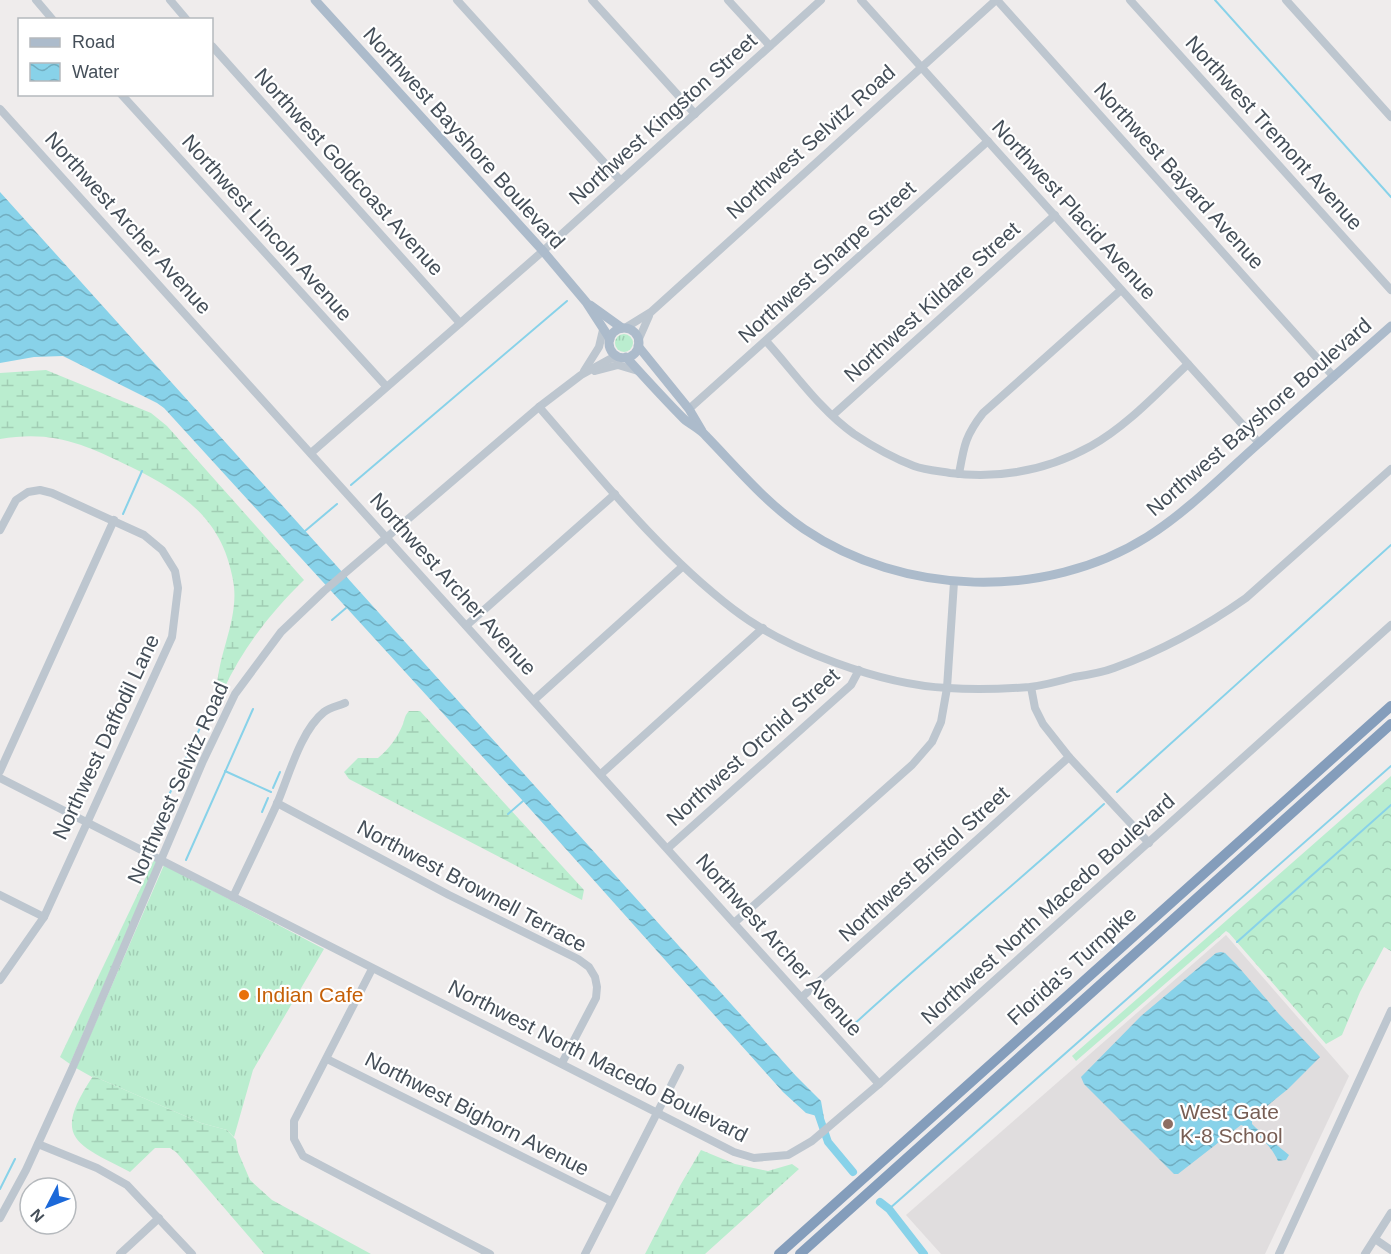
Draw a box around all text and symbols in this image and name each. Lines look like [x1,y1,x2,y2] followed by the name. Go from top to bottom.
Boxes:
[18,18,213,96] legend
[359,22,570,253] street label: Northwest Bayshore Boulevard
[564,28,761,209] street label: Northwest Kingston Street
[1181,31,1368,234] street label: Northwest Tremont Avenue
[72,32,115,52] text: Road
[722,60,899,223] street label: Northwest Selvitz Road
[72,62,119,82] text: Water
[250,63,448,280] street label: Northwest Goldcoast Avenue
[1090,78,1269,273] street label: Northwest Bayard Avenue
[988,115,1161,304] street label: Northwest Placid Avenue
[41,127,216,318] street label: Northwest Archer Avenue
[178,130,357,325] street label: Northwest Lincoln Avenue
[734,176,920,347] street label: Northwest Sharpe Street
[839,217,1024,386] street label: Northwest Kildare Street
[1142,313,1375,520] street label: Northwest Bayshore Boulevard
[366,488,541,679] street label: Northwest Archer Avenue
[48,631,163,843] street label: Northwest Daffodil Lane
[662,663,844,830] street label: Northwest Orchid Street
[123,678,232,887] street label: Northwest Selvitz Road
[834,781,1013,946] street label: Northwest Bristol Street
[916,789,1179,1028] street label: Northwest North Macedo Boulevard
[354,815,591,956] street label: Northwest Brownell Terrace
[692,849,867,1040] street label: Northwest Archer Avenue
[1003,902,1141,1029] street label: Florida's Turnpike
[445,975,752,1146] street label: Northwest North Macedo Boulevard
[256,983,363,1006] place label: Indian Cafe
[237,988,251,1002] marker: Indian Cafe
[361,1047,593,1180] street label: Northwest Bighorn Avenue
[1180,1100,1283,1147] place label: West Gate K-8 School
[1161,1117,1175,1131] marker: West Gate K-8 School
[18,1176,78,1236] north arrow
[27,1206,47,1226] text: N

